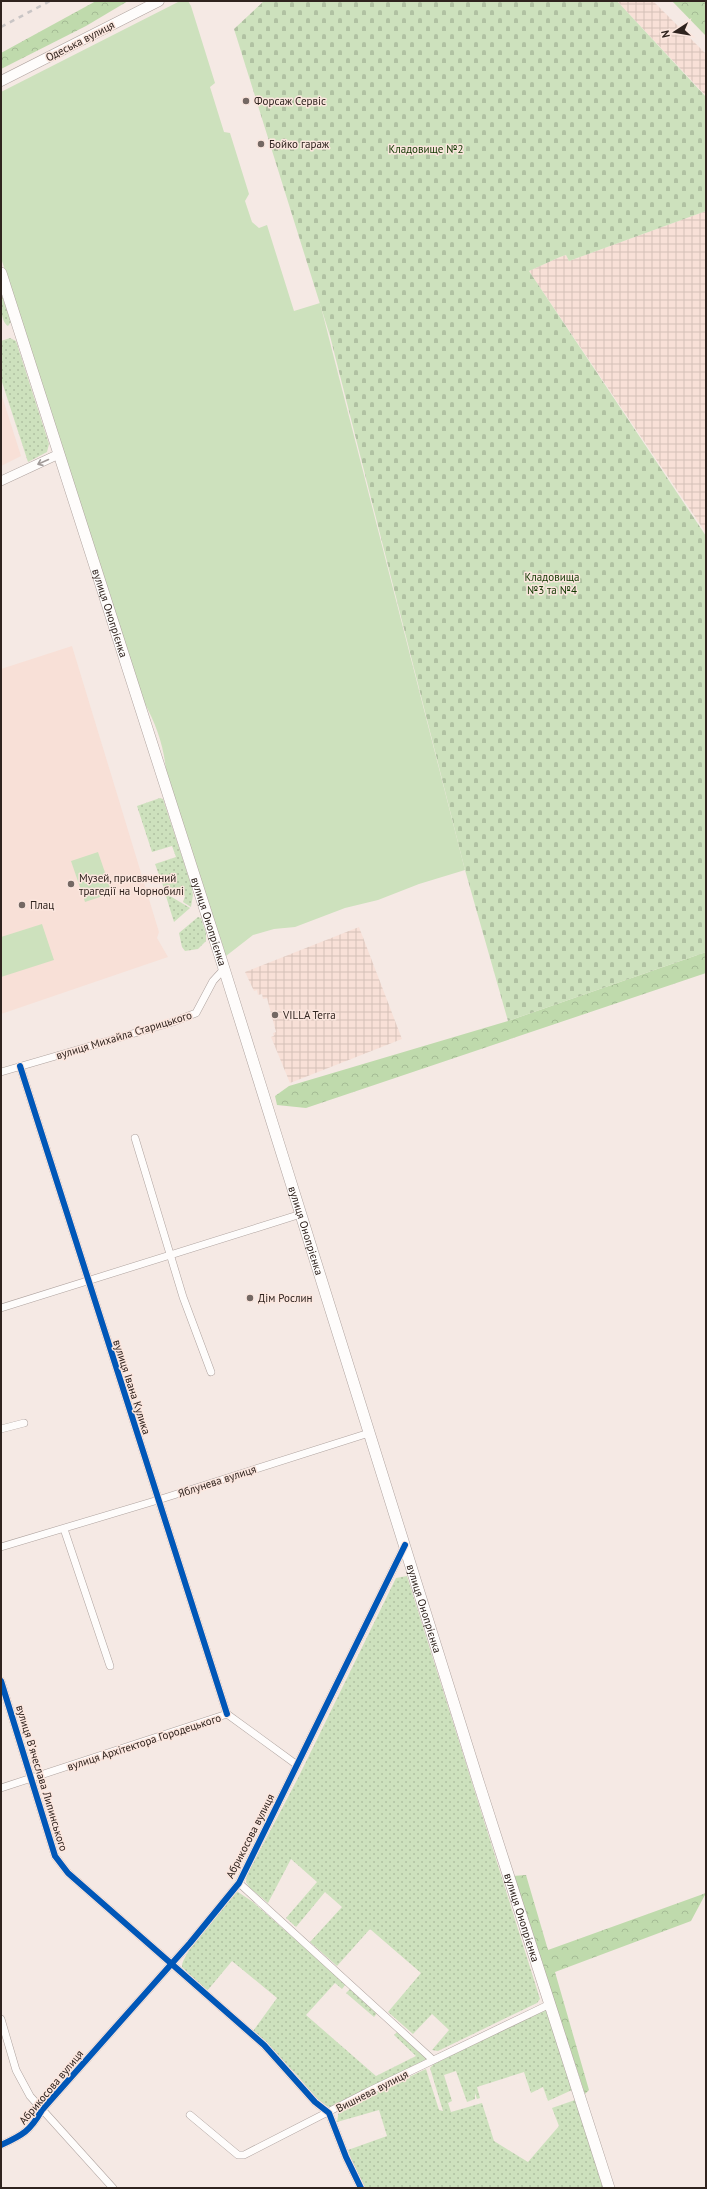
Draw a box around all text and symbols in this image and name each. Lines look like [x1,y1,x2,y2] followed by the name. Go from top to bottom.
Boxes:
[655,12,695,52] north arrow
[43,18,117,64] street label: Одеська вулиця
[658,29,673,39] text: N
[254,94,326,108] place label: Форсаж Сервіс
[241,96,251,106] marker: Форсаж Сервіс
[269,137,330,151] place label: Бойко гараж
[256,139,266,149] marker: Бойко гараж
[388,142,464,156] park label: Кладовище №2
[38,458,50,466] one-way arrow
[89,567,131,659] street label: вулиця Онопрієнка
[525,570,579,597] park label: Кладовища №3 та №4
[79,871,184,898] place label: Музей, присвячений трагедії на Чорнобилі
[188,875,230,968] street label: вулиця Онопрієнка
[66,879,76,889] marker: Музей, присвячений трагедії на Чорнобилі
[30,898,54,912] place label: Плац
[17,900,27,910] marker: Плац
[54,1008,194,1062] street label: вулиця Михайла Старицького
[282,1008,336,1022] place label: VILLA Terra
[270,1010,280,1020] marker: VILLA Terra
[285,1184,326,1277] street label: вулиця Онопрієнка
[258,1291,312,1305] place label: Дім Рослин
[245,1293,255,1303] marker: Дім Рослин
[110,1338,154,1436] street label: вулиця Івана Кулика
[176,1462,258,1500] street label: Яблунева вулиця
[404,1562,445,1655] street label: вулиця Онопрієнка
[13,1703,71,1853] street label: вулиця Вʼячеслава Липинського
[65,1710,223,1774] street label: вулиця Архітектора Городецького
[223,1791,277,1881] street label: Абрикосова вулиця
[501,1871,543,1964] street label: вулиця Онопрієнка
[16,2047,86,2127] street label: Абрикосова вулиця
[334,2067,410,2115] street label: Вишнева вулиця

